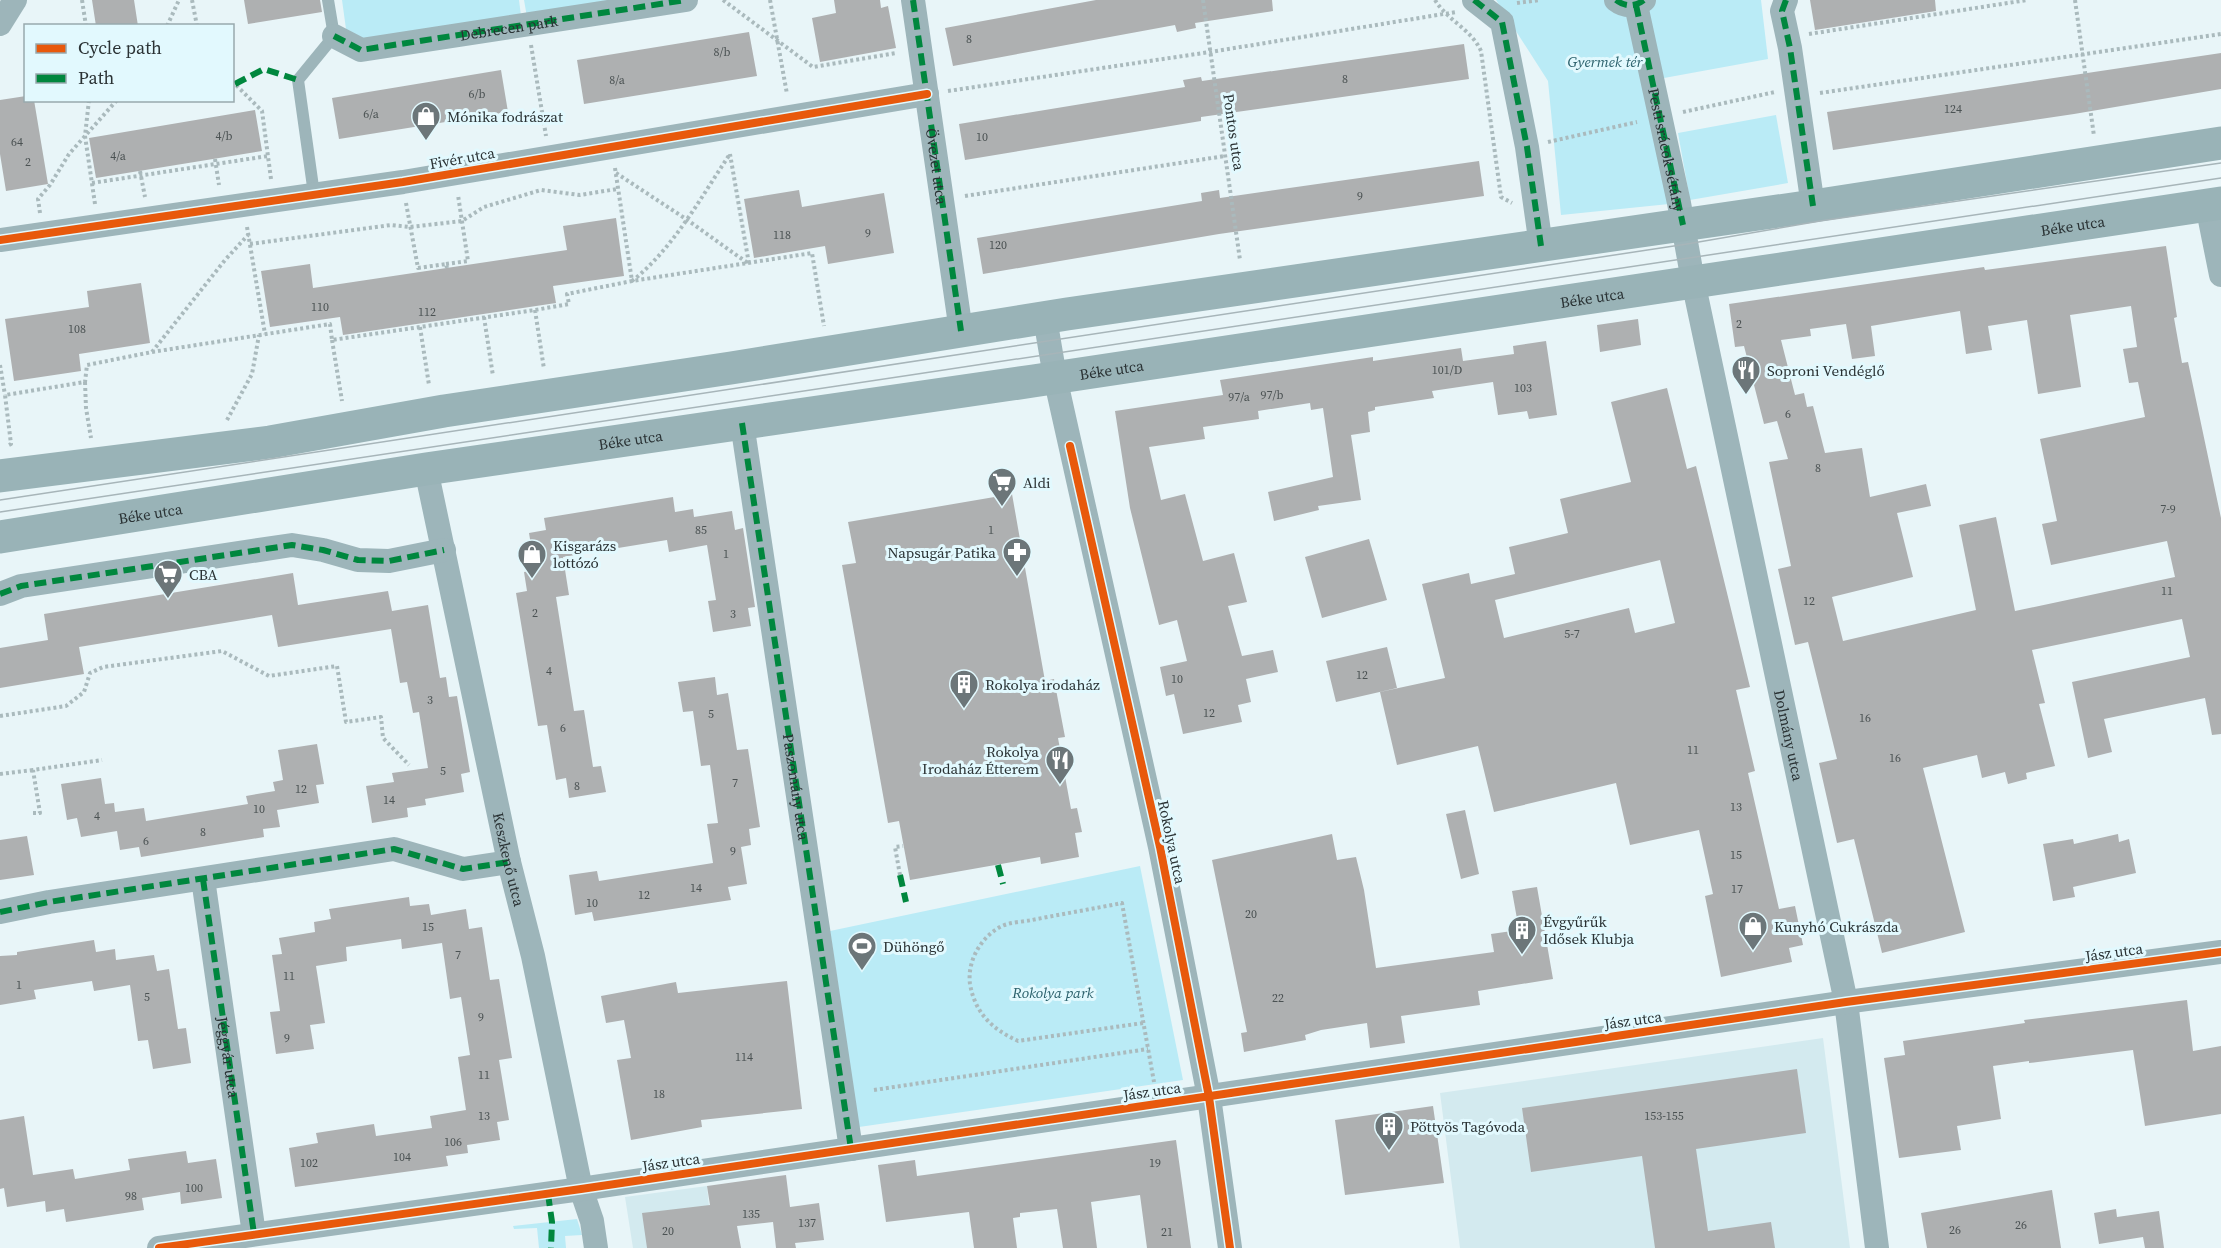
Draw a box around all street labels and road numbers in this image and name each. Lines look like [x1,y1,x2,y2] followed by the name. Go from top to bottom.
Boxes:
[458,9,560,45] street label: Debrecen park
[1643,86,1690,214] street label: Pesti srácok sétány
[1218,92,1250,172] street label: Pontos utca
[921,127,953,206] street label: Övezet utca
[428,142,497,174] street label: Fivér utca
[2039,210,2107,240] street label: Béke utca
[1559,282,1626,312] street label: Béke utca
[1078,354,1145,384] street label: Béke utca
[597,424,664,454] street label: Béke utca
[117,498,184,529] street label: Béke utca
[1769,687,1809,783] street label: Dolmány utca
[778,732,815,842] street label: Paszomány utca
[1153,798,1191,886] street label: Rokolya utca
[488,810,530,909] street label: Keszkenő utca
[2083,937,2145,967] street label: Jász utca
[1602,1005,1664,1035] street label: Jász utca
[212,1014,245,1100] street label: Jéggyár utca
[1121,1076,1183,1106] street label: Jász utca
[640,1147,702,1177] street label: Jász utca

